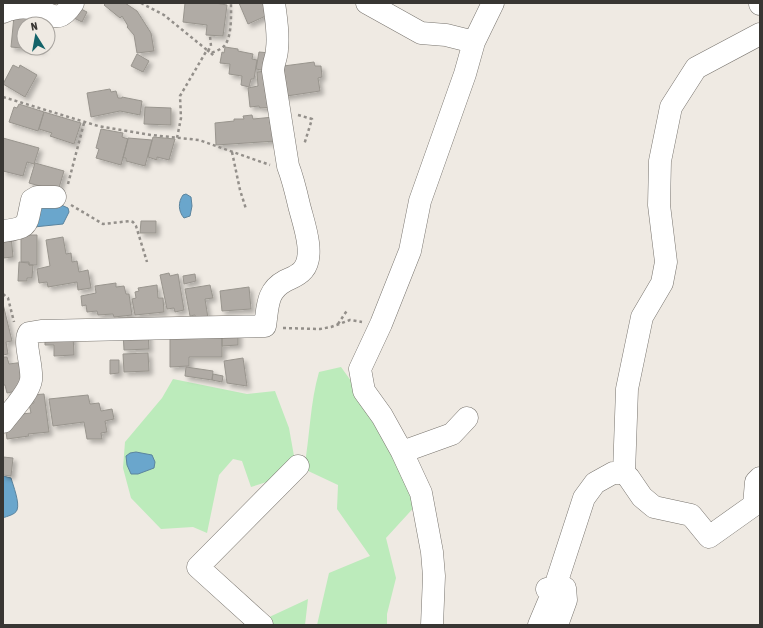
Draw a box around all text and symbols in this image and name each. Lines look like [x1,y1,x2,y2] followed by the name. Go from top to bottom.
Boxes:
[16,16,56,56] north arrow
[30,20,38,33] text: N

